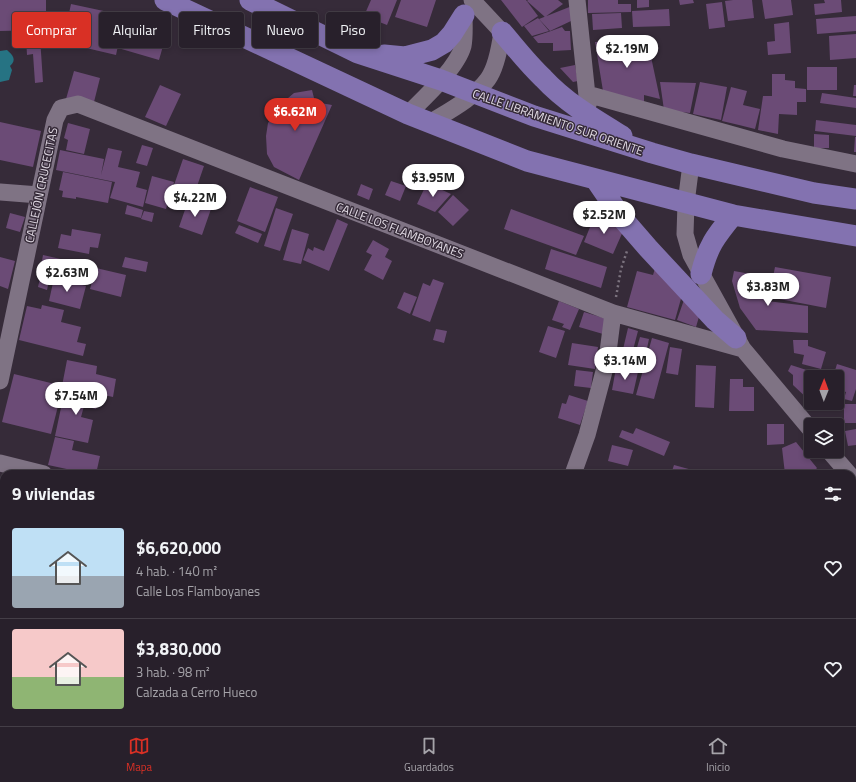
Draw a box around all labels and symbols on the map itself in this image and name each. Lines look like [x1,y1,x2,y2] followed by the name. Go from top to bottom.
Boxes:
[594,35,660,69] pin: $2.19M
[470,84,646,160] street label: CALLE LIBRAMIENTO SUR ORIENTE
[262,98,328,132] pin: $6.62M
[19,126,63,244] street label: CALLEJÓN CRUCECITAS
[400,164,466,198] pin: $3.95M
[162,184,228,218] pin: $4.22M
[333,197,467,263] street label: CALLE LOS FLAMBOYANES
[571,201,637,235] pin: $2.52M
[34,259,100,293] pin: $2.63M
[735,273,801,307] pin: $3.83M
[592,347,658,381] pin: $3.14M
[804,370,844,410] north arrow
[43,382,109,416] pin: $7.54M

